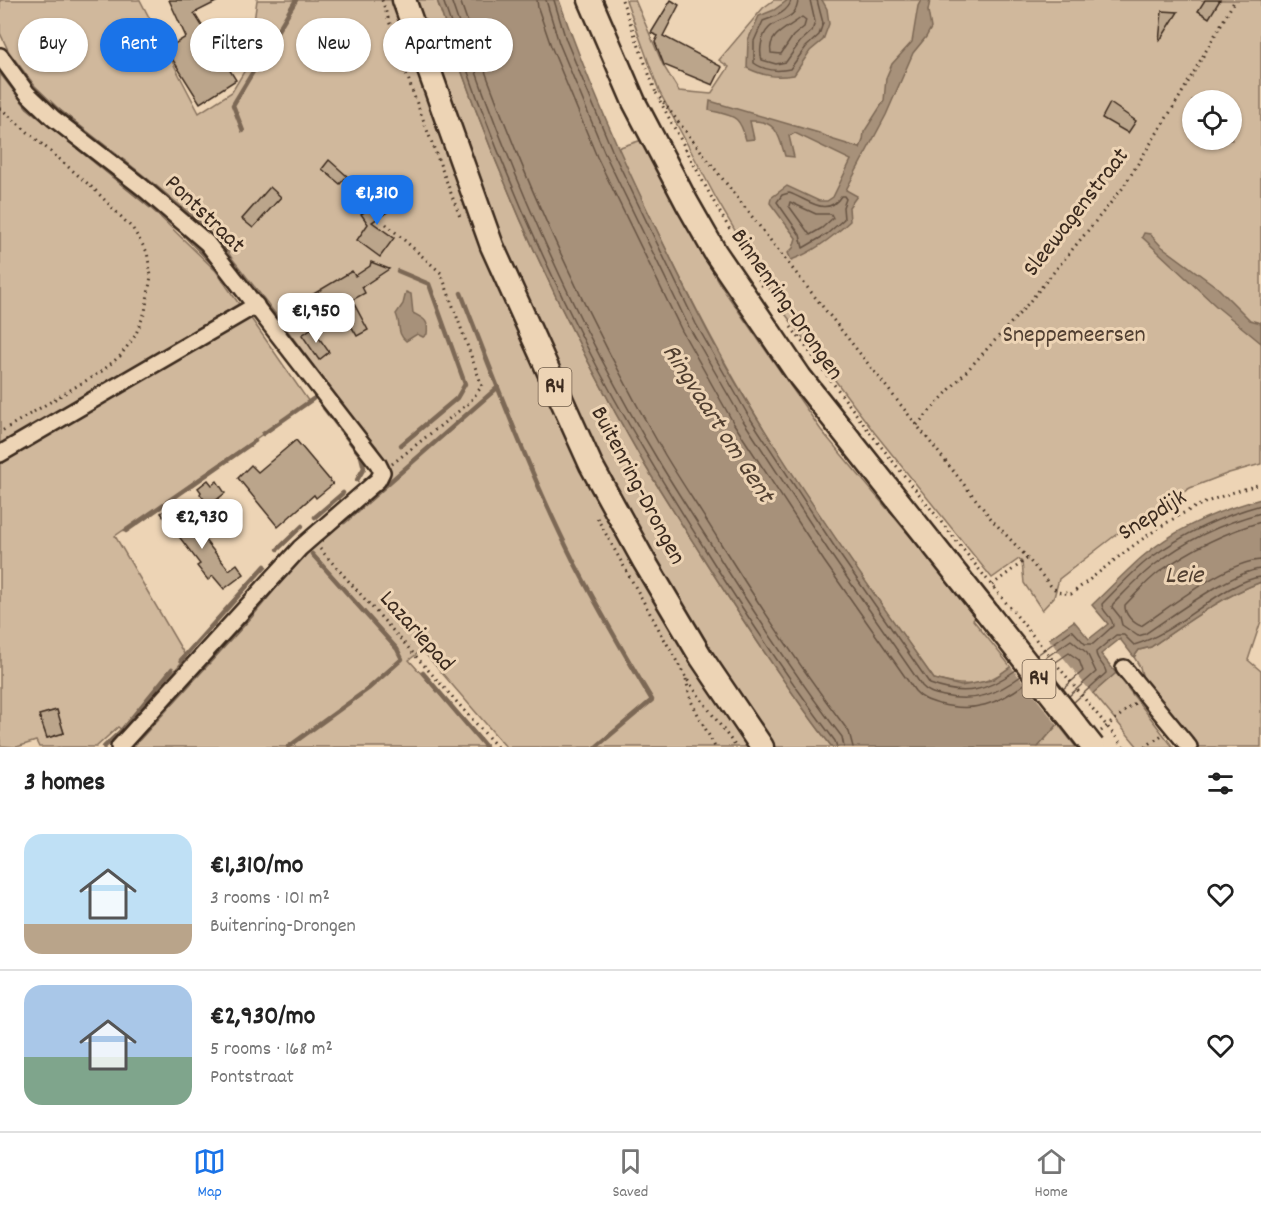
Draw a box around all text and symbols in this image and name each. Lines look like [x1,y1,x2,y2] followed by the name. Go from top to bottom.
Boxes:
[18,18,88,72] chip: Buy
[100,18,178,72] chip: Rent
[190,18,284,72] chip: Filters
[296,18,371,72] chip: New
[383,18,513,72] chip: Apartment
[1182,90,1242,150] map controls
[1182,90,1242,150] button: locate
[1016,141,1138,285] street label: Sleewagenstraat
[156,168,252,262] street label: Pontstraat
[328,175,426,226] pin: €1,310
[355,180,399,208] text: €1,310
[721,222,851,388] street label: Binnenring-Drongen
[267,293,365,344] pin: €1,950
[292,298,340,326] text: €1,950
[1002,319,1146,353] park label: Sneppemeersen
[652,337,784,513] water label: Ringvaart om Gent
[538,368,572,406] road number: R4
[581,401,693,571] street label: Buitenring-Drongen
[1112,482,1194,550] street label: Snepdijk
[153,499,251,550] pin: €2,930
[176,504,228,532] text: €2,930
[1165,558,1205,595] water label: Leie
[370,584,462,680] street label: Lazariepad
[1022,660,1056,698] road number: R4
[24,765,105,802] text: 3 homes
[1204,767,1237,800] icon: filters
[210,848,303,885] text: €1,310/mo
[72,858,144,930] icon: home
[1204,878,1237,911] icon: heart
[210,885,330,913] text: 3 rooms · 101 m²
[210,913,356,941] text: Buitenring-Drongen
[210,999,315,1036] text: €2,930/mo
[72,1009,144,1081] icon: home
[1204,1029,1237,1062] icon: heart
[210,1036,333,1064] text: 5 rooms · 168 m²
[210,1064,294,1092] text: Pontstraat
[193,1145,226,1204] tab: Map
[612,1145,648,1204] tab: Saved
[1034,1145,1068,1204] tab: Home

